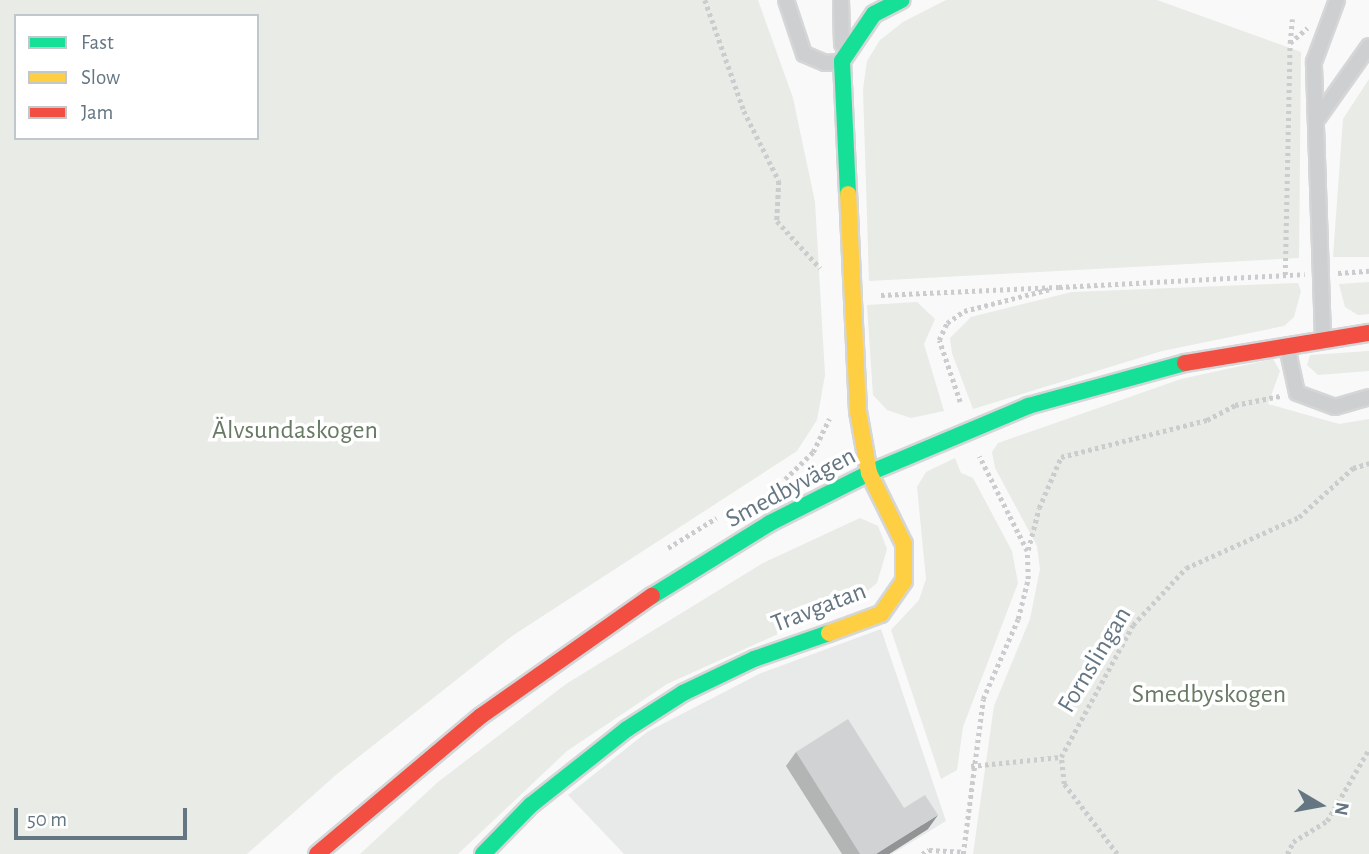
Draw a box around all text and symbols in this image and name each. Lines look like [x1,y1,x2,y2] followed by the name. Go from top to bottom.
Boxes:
[14,14,259,140] legend
[81,32,114,53] text: Fast
[81,67,120,88] text: Slow
[81,102,113,123] text: Jam
[212,415,378,447] park label: Älvsundaskogen
[721,441,861,535] street label: Smedbyvägen
[767,576,871,640] street label: Travgatan
[1051,601,1139,719] street label: Fornslingan
[1132,679,1286,711] park label: Smedbyskogen
[1285,770,1355,840] north arrow
[18,794,191,838] scale bar
[1331,801,1352,817] text: N
[27,809,67,830] text: 50 m

